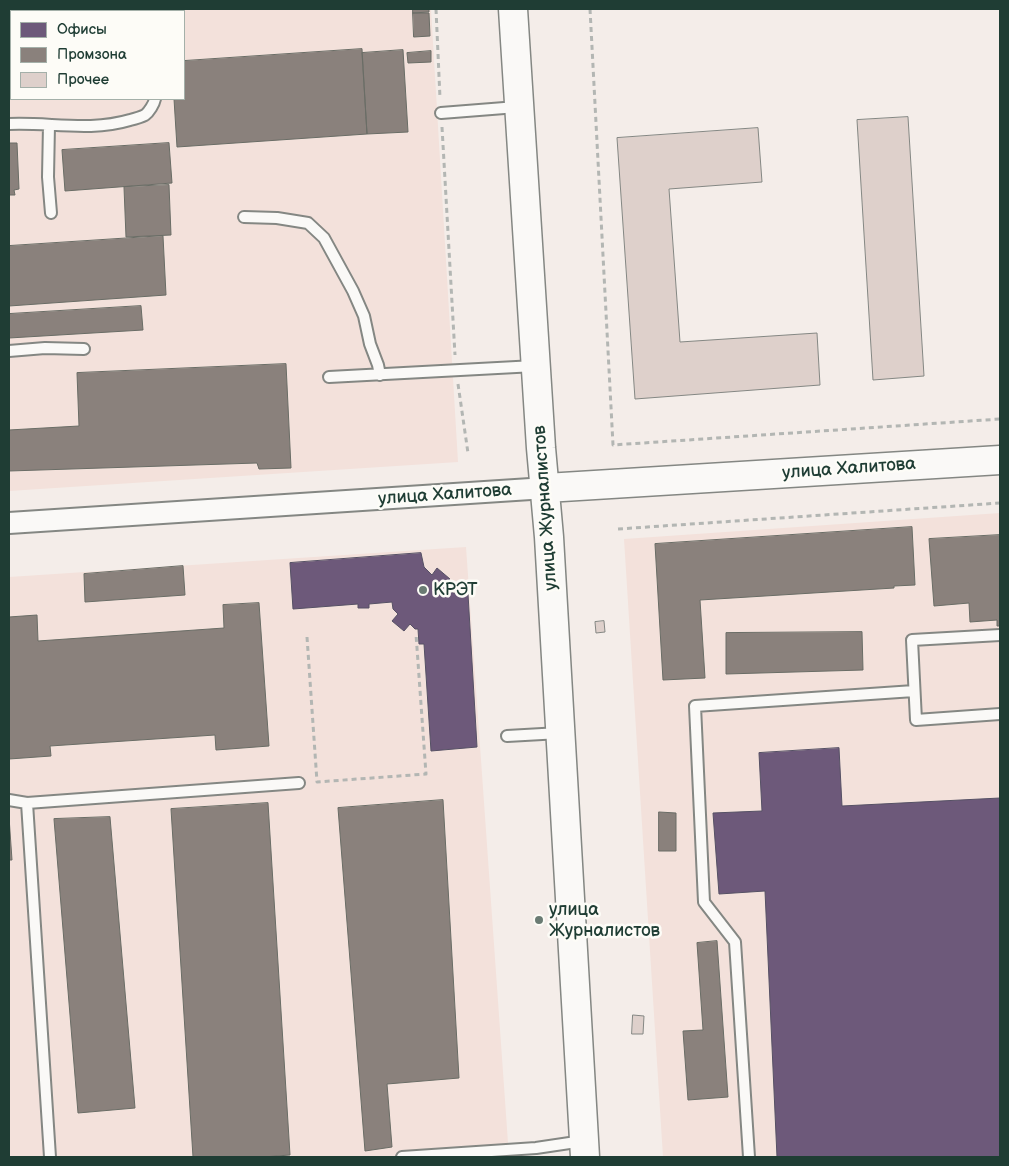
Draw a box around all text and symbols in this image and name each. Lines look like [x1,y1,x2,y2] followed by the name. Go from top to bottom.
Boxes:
[10,10,185,100] legend
[57,20,107,39] text: Офисы
[57,45,127,64] text: Промзона
[57,70,109,89] text: Прочее
[529,425,563,591] street label: улица Журналистов
[781,454,917,484] street label: улица Халитова
[377,480,513,510] street label: улица Халитова
[433,579,477,601] place label: КРЭТ
[417,584,429,596] marker: КРЭТ
[549,899,660,942] place label: улица Журналистов
[533,914,545,926] marker: улица Журналистов

